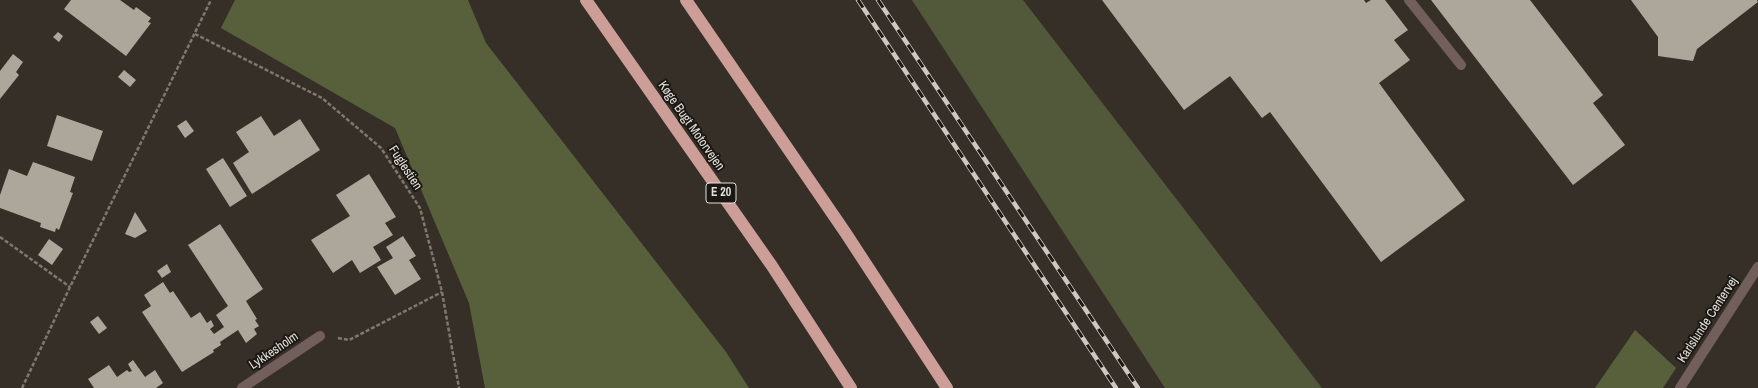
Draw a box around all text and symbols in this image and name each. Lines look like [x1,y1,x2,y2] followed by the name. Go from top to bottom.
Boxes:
[654,78,728,174] street label: Køge Bugt Motorvejen
[385,143,425,193] street label: Fuglestien
[706,183,736,203] road number: E 20
[1675,274,1741,366] street label: Karlslunde Centervej
[246,329,302,373] street label: Lykkesholm

